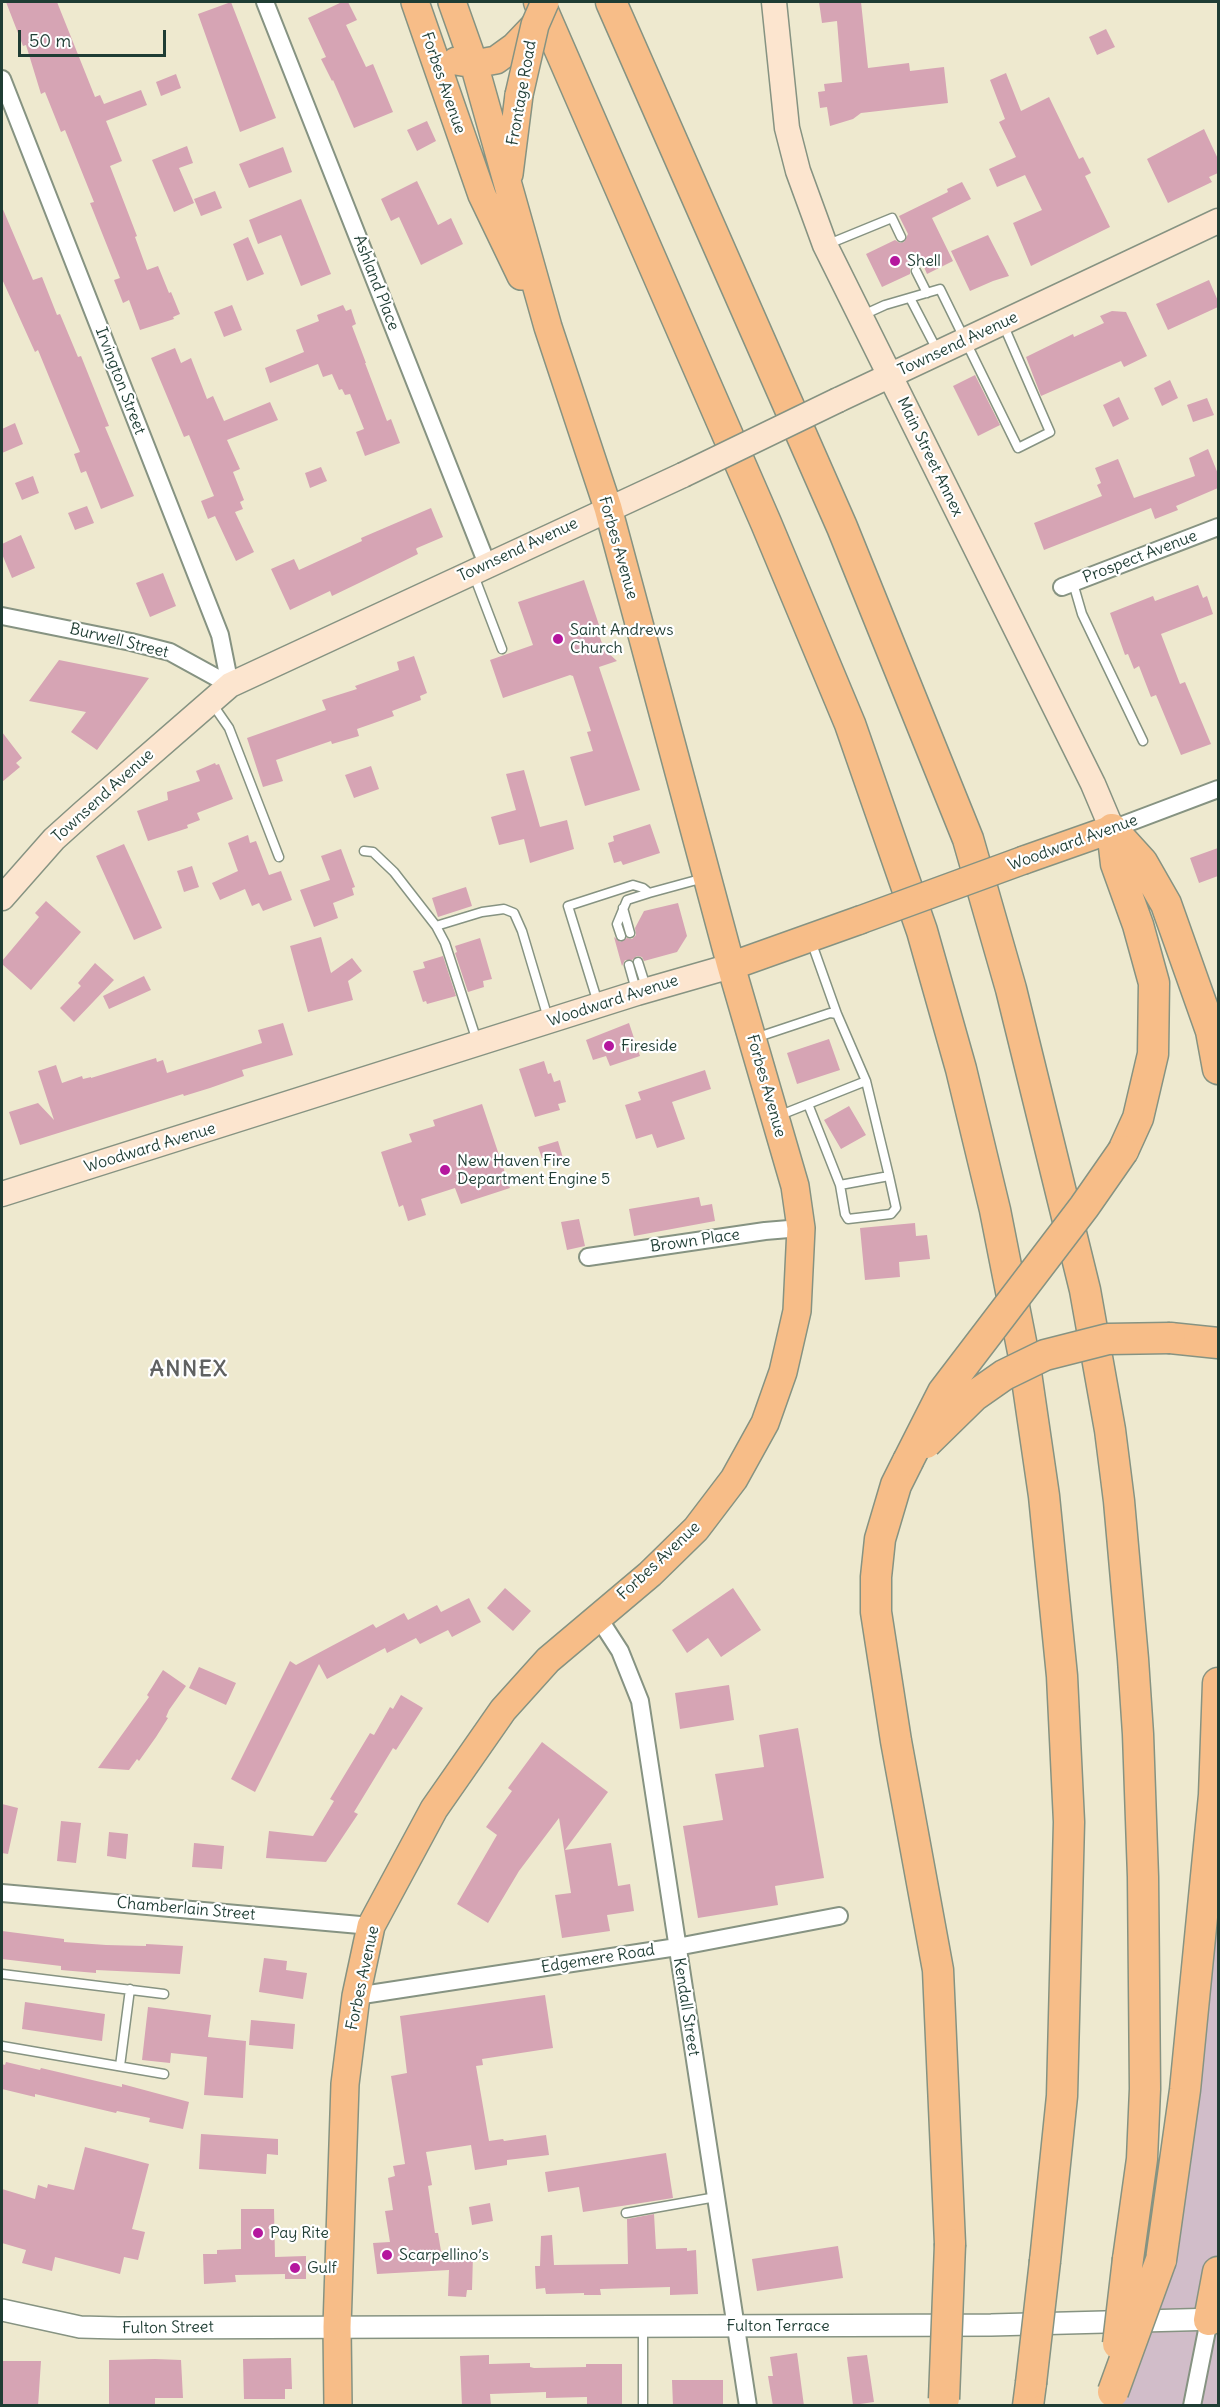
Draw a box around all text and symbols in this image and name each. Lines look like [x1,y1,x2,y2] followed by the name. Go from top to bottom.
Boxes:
[21,18,170,56] scale bar
[29,29,71,52] text: 50 m
[417,30,469,136] street label: Forbes Avenue
[503,39,541,147] street label: Frontage Road
[349,233,403,333] street label: Ashland Place
[907,251,941,271] place label: Shell
[888,254,902,268] marker: Shell
[895,308,1021,380] street label: Townsend Avenue
[91,325,149,437] street label: Irvington Street
[893,394,967,520] street label: Main Street Annex
[594,494,642,602] street label: Forbes Avenue
[455,514,581,586] street label: Townsend Avenue
[1080,526,1200,588] street label: Prospect Avenue
[68,619,170,663] street label: Burwell Street
[570,620,673,658] place label: Saint Andrews Church
[551,632,565,646] marker: Saint Andrews Church
[48,745,158,847] street label: Townsend Avenue
[1006,811,1140,875] street label: Woodward Avenue
[545,971,681,1031] street label: Woodward Avenue
[742,1032,790,1140] street label: Forbes Avenue
[621,1036,677,1056] place label: Fireside
[602,1039,616,1053] marker: Fireside
[82,1119,218,1177] street label: Woodward Avenue
[457,1151,610,1189] place label: New Haven Fire Department Engine 5
[438,1163,452,1177] marker: New Haven Fire Department Engine 5
[649,1225,741,1257] street label: Brown Place
[150,1357,228,1383] district label: ANNEX
[614,1518,704,1604] street label: Forbes Avenue
[116,1893,256,1925] street label: Chamberlain Street
[343,1924,383,2032] street label: Forbes Avenue
[540,1941,656,1977] street label: Edgemere Road
[669,1956,703,2058] street label: Kendall Street
[270,2223,329,2243] place label: Pay Rite
[251,2226,265,2240] marker: Pay Rite
[399,2245,489,2265] place label: Scarpellino’s
[380,2248,394,2262] marker: Scarpellino’s
[307,2258,337,2278] place label: Gulf
[288,2261,302,2275] marker: Gulf
[726,2316,830,2336] street label: Fulton Terrace
[122,2318,214,2338] street label: Fulton Street

